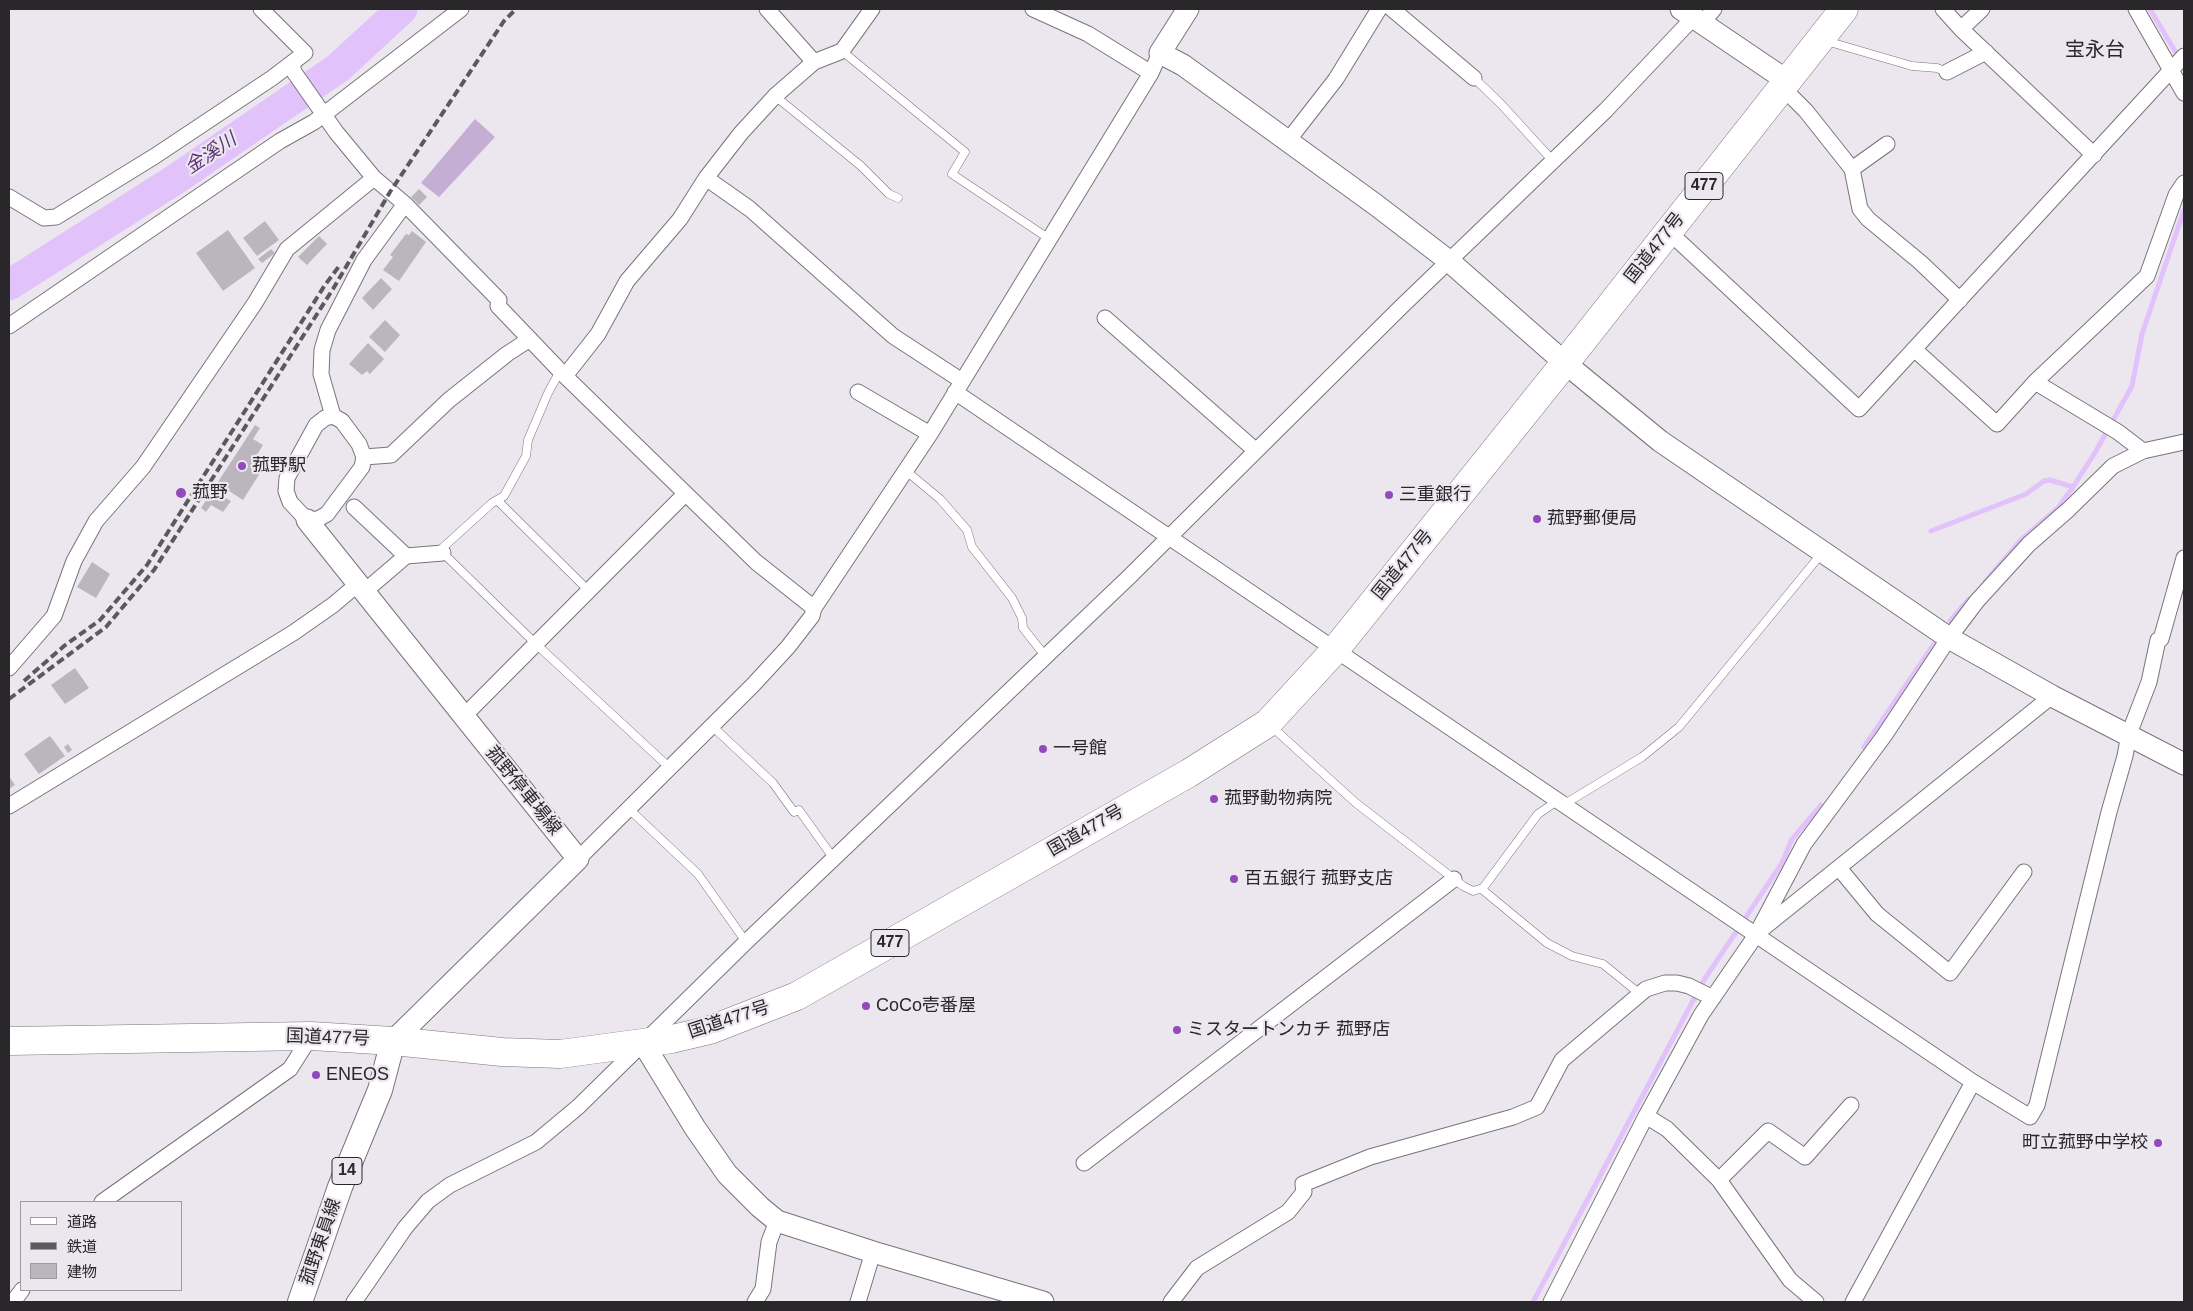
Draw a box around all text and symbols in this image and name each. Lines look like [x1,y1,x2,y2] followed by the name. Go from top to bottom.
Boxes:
[2065,38,2125,62] district label: 宝永台
[181,129,241,179] water label: 金溪川
[1685,172,1723,200] road number: 477
[1621,208,1689,288] street label: 国道477号
[252,455,306,477] place label: 菰野駅
[236,460,248,472] marker: 菰野駅
[192,482,228,504] place label: 菰野
[1399,484,1471,506] place label: 三重銀行
[174,486,188,500] marker: 菰野
[1383,489,1395,501] marker: 三重銀行
[1547,508,1637,530] place label: 菰野郵便局
[1531,513,1543,525] marker: 菰野郵便局
[1368,526,1438,604] street label: 国道477号
[1053,738,1107,760] place label: 一号館
[481,742,565,840] street label: 菰野停車場線
[1037,743,1049,755] marker: 一号館
[1224,788,1332,810] place label: 菰野動物病院
[1208,793,1220,805] marker: 菰野動物病院
[1044,801,1128,861] street label: 国道477号
[1244,868,1393,890] place label: 百五銀行 菰野支店
[1228,873,1240,885] marker: 百五銀行 菰野支店
[871,930,909,956] road number: 477
[876,995,976,1017] place label: CoCo壱番屋
[686,997,772,1043] street label: 国道477号
[860,1000,872,1012] marker: CoCo壱番屋
[1187,1019,1390,1041] place label: ミスタートンカチ 菰野店
[1171,1024,1183,1036] marker: ミスタートンカチ 菰野店
[286,1026,370,1050] street label: 国道477号
[326,1064,389,1086] place label: ENEOS
[310,1069,322,1081] marker: ENEOS
[2022,1132,2148,1154] place label: 町立菰野中学校
[2152,1137,2164,1149] marker: 町立菰野中学校
[332,1158,362,1184] road number: 14
[296,1196,346,1288] street label: 菰野東員線
[20,1201,182,1291] legend
[67,1213,97,1230] text: 道路
[67,1238,97,1255] text: 鉄道
[67,1263,97,1280] text: 建物

